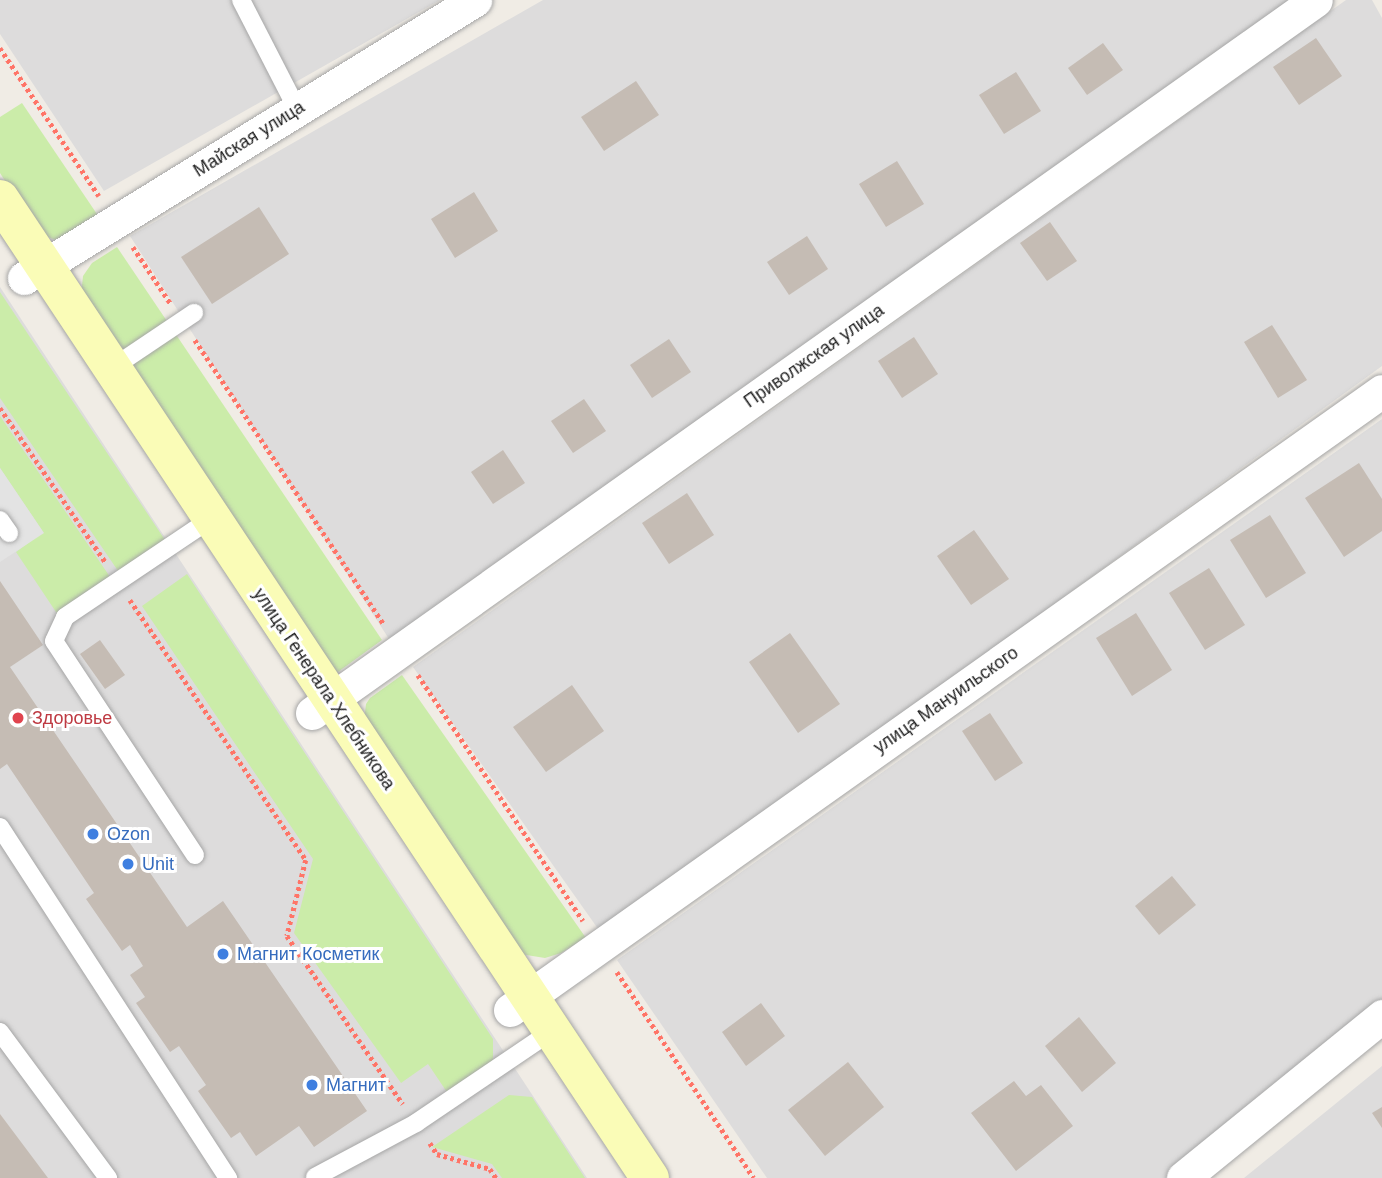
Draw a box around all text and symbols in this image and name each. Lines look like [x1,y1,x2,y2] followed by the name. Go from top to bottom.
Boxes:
[190,96,308,182] street label: Майская улица
[740,300,888,412] street label: Приволжская улица
[248,584,400,794] street label: улица Генерала Хлебникова
[869,642,1023,758] street label: улица Мануильского
[32,707,112,729] place label: Здоровье
[10,710,26,726] marker: Здоровье
[107,823,150,845] place label: Ozon
[85,826,101,842] marker: Ozon
[142,853,174,875] place label: Unit
[120,856,136,872] marker: Unit
[237,943,379,965] place label: Магнит Косметик
[215,946,231,962] marker: Магнит Косметик
[326,1074,386,1096] place label: Магнит
[304,1077,320,1093] marker: Магнит

